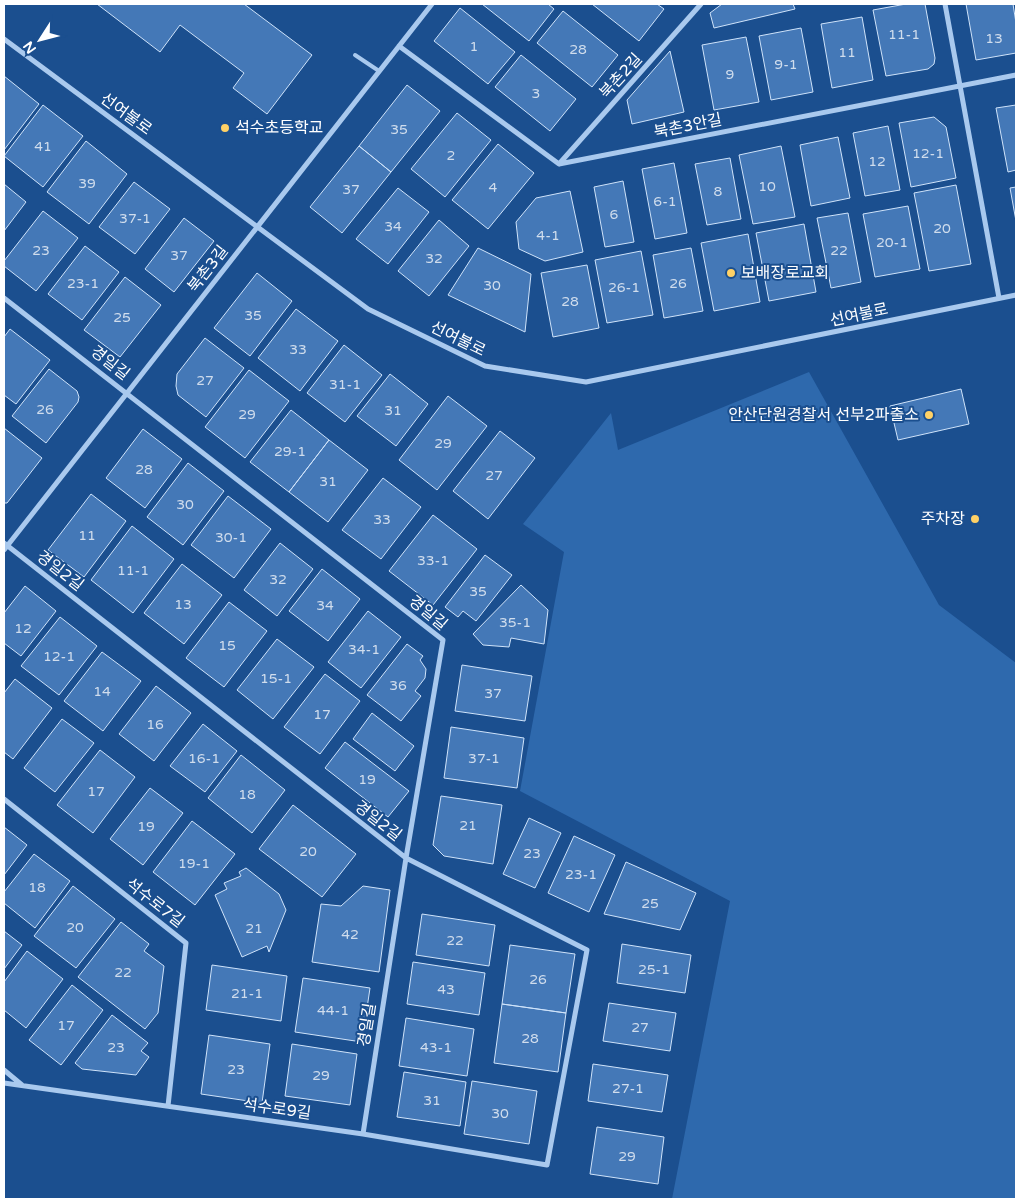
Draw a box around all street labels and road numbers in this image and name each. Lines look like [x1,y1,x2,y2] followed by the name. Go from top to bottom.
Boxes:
[595,49,647,103] street label: 북촌2길
[96,89,156,140] street label: 선여불로
[652,110,724,142] street label: 북촌3안길
[183,241,233,297] street label: 북촌3길
[828,299,890,331] street label: 선여불로
[427,317,489,361] street label: 선여불로
[86,342,134,384] street label: 경일길
[32,546,88,596] street label: 경일2길
[405,591,451,635] street label: 경일길
[350,796,406,846] street label: 경일2길
[122,874,188,932] street label: 석수로7길
[354,1002,380,1048] street label: 경일길
[241,1094,313,1124] street label: 석수로9길

